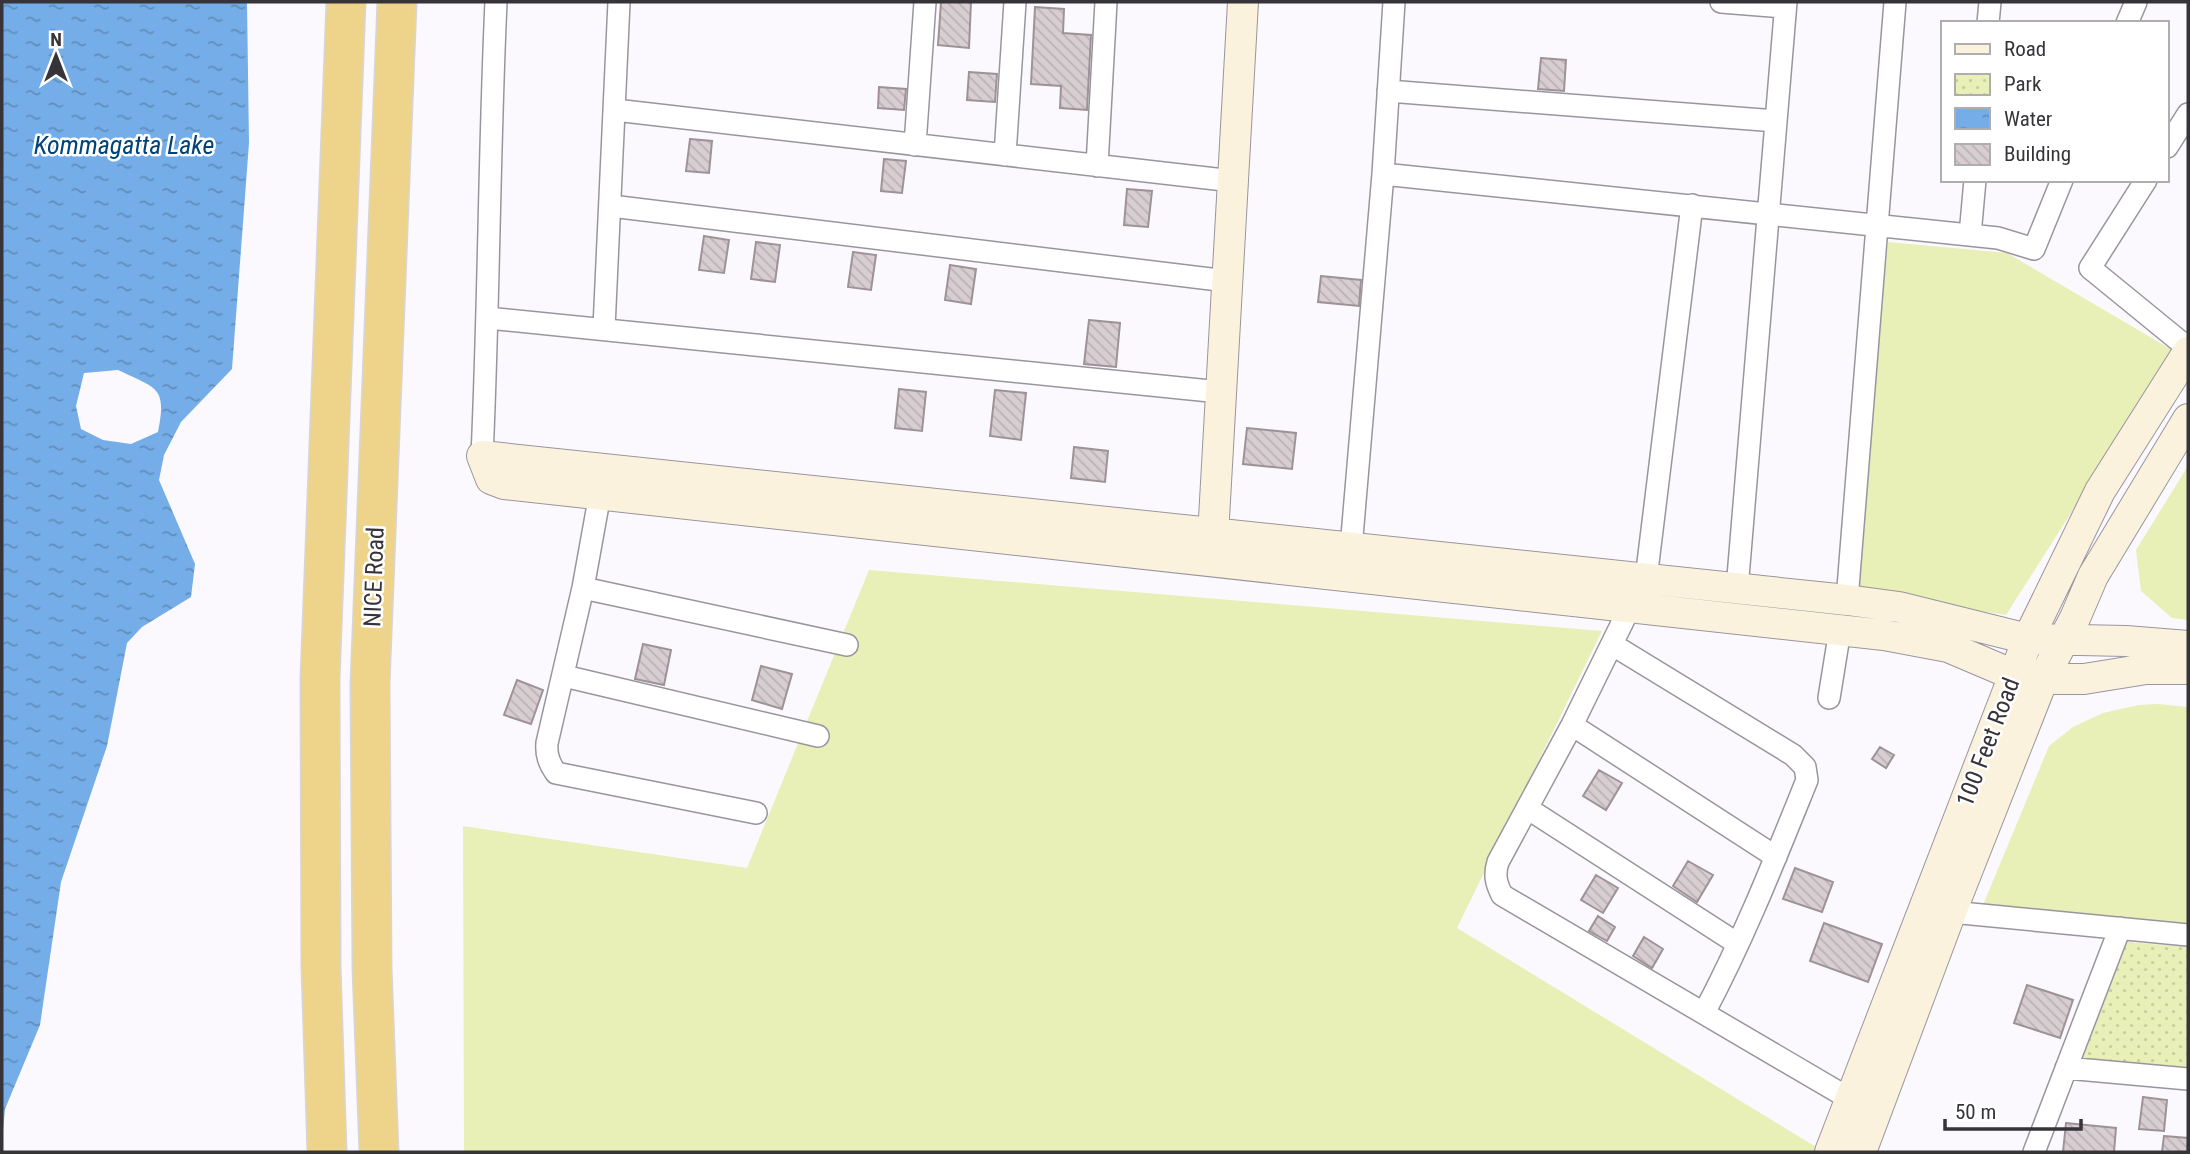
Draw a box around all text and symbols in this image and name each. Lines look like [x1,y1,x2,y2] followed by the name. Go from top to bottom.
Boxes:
[21,21,91,91] north arrow
[1941,21,2169,182] legend
[50,28,62,51] text: N
[2004,37,2046,61] text: Road
[2004,72,2042,96] text: Park
[2004,107,2052,131] text: Water
[34,130,214,160] water label: Kommagatta Lake
[2004,142,2071,166] text: Building
[358,526,390,628] street label: NICE Road
[1951,674,2025,810] street label: 100 Feet Road
[1945,1088,2082,1132] scale bar
[1955,1100,1996,1124] text: 50 m

